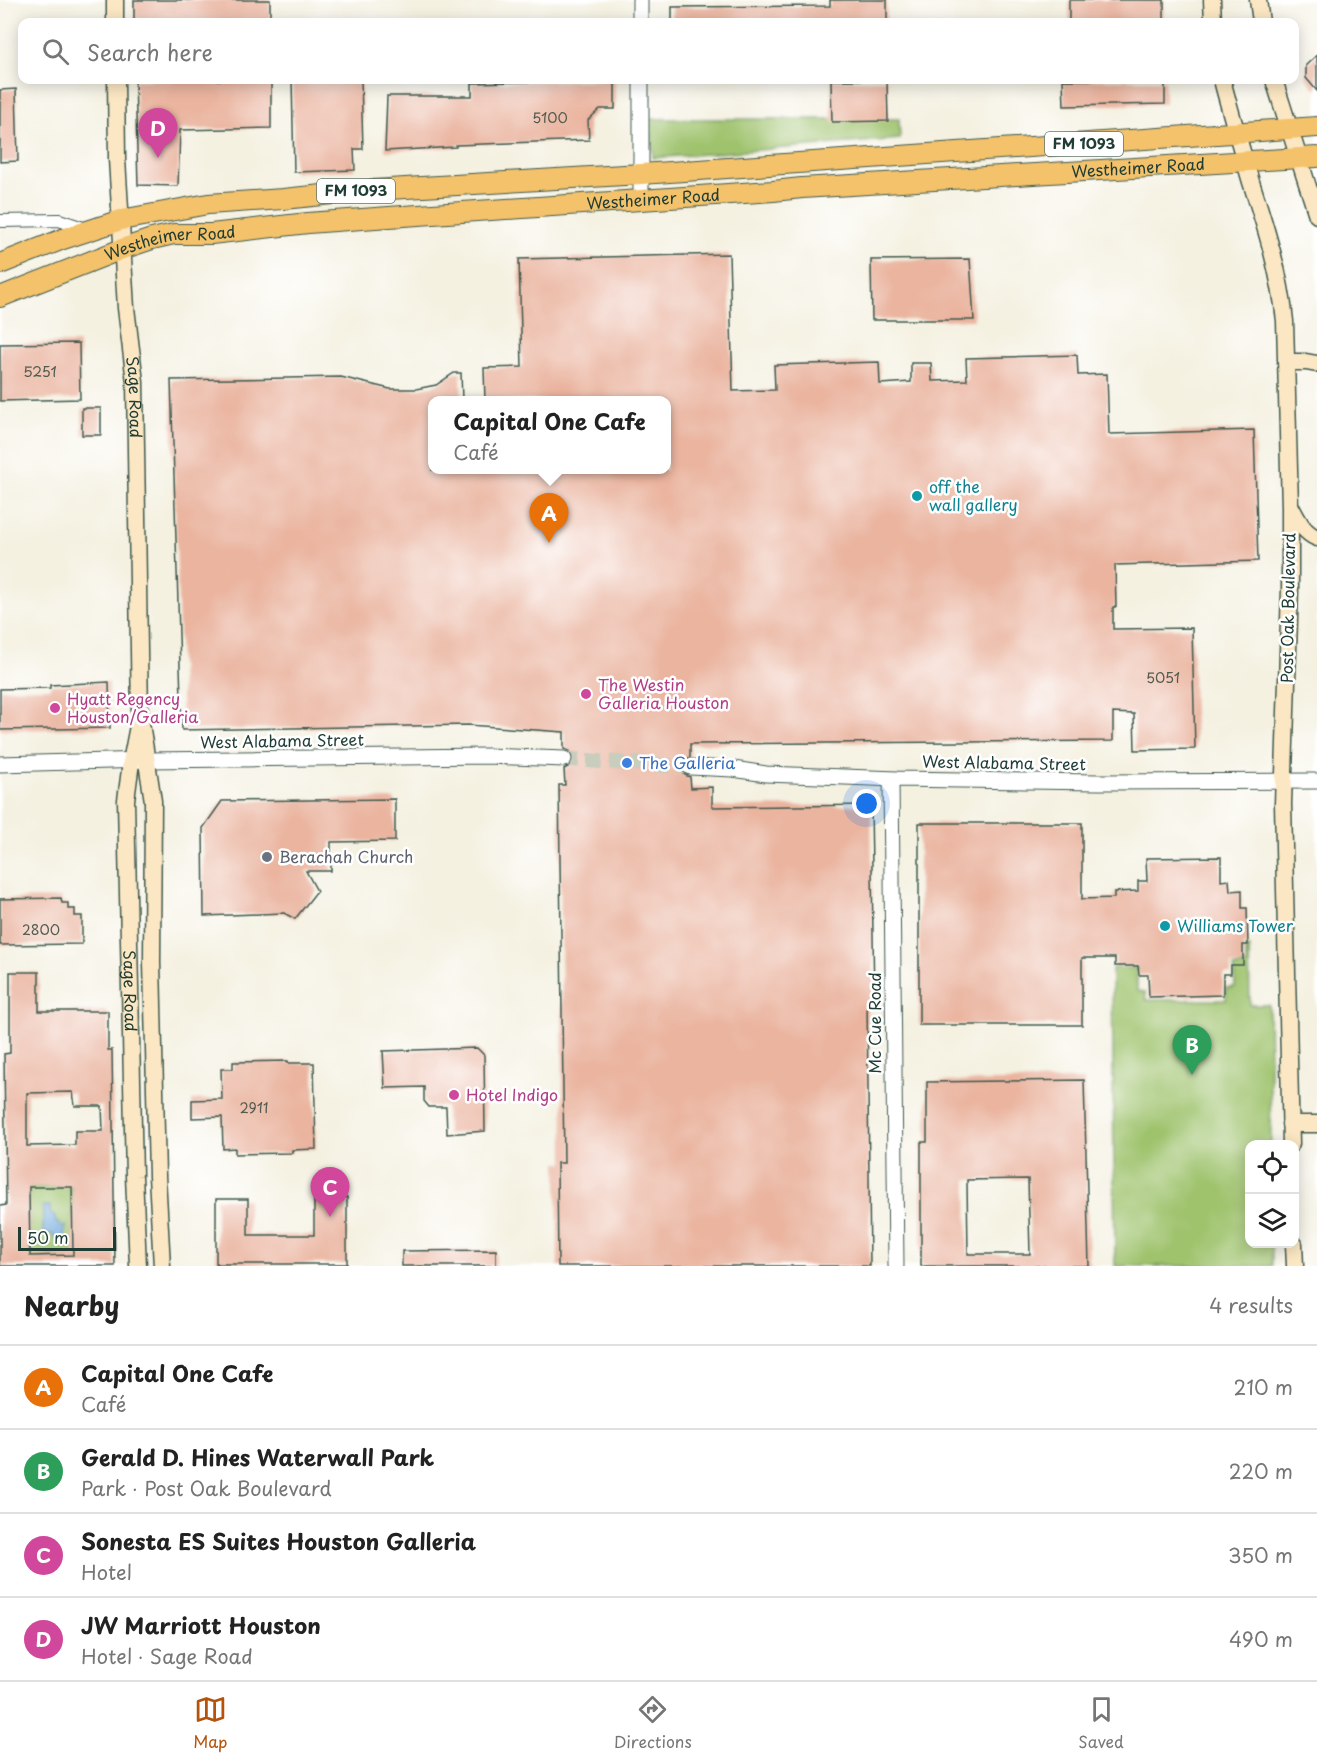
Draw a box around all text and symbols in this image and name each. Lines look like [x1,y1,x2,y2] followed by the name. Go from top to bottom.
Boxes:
[18,18,1299,84] search box
[39,35,72,68] icon: search
[87,35,213,68] text: Search here
[532,107,568,128] house number: 5100
[138,108,178,158] pin: D
[1045,132,1123,156] road number: FM 1093
[1071,151,1206,183] street label: Westheimer Road
[317,179,395,203] road number: FM 1093
[586,182,721,215] street label: Westheimer Road
[101,218,237,266] street label: Westheimer Road
[121,355,149,438] street label: Sage Road
[23,361,57,382] house number: 5251
[428,396,671,474] popup
[453,404,646,437] text: Capital One Cafe
[453,437,499,467] text: Café
[929,474,1018,516] place label: off the wall gallery
[910,489,924,503] marker: off the wall gallery
[530,494,568,543] pin: A
[1274,532,1300,683] street label: Post Oak Boulevard
[1146,667,1180,688] house number: 5051
[598,672,729,714] place label: The Westin Galleria Houston
[67,686,198,728] place label: Hyatt Regency Houston/Galleria
[579,687,593,701] marker: The Westin Galleria Houston
[48,701,62,715] marker: Hyatt Regency Houston/Galleria
[200,727,365,753] street label: West Alabama Street
[922,749,1087,775] street label: West Alabama Street
[639,750,735,774] place label: The Galleria
[620,756,634,770] marker: The Galleria
[852,789,881,818] your location
[279,844,413,868] place label: Berachah Church
[260,850,274,864] marker: Berachah Church
[1177,913,1294,937] place label: Williams Tower
[22,919,60,940] house number: 2800
[1158,919,1172,933] marker: Williams Tower
[118,950,144,1032] street label: Sage Road
[862,972,886,1074] street label: Mc Cue Road
[1172,1026,1212,1075] pin: B
[466,1082,558,1106] place label: Hotel Indigo
[447,1088,461,1102] marker: Hotel Indigo
[240,1097,268,1118] house number: 2911
[1245,1140,1299,1248] map controls
[1245,1140,1299,1194] button: locate
[310,1168,350,1217] pin: C
[1245,1194,1299,1248] button: layers
[18,1224,116,1252] scale bar
[27,1225,68,1249] text: 50 m
[24,1286,119,1325] text: Nearby
[1209,1290,1293,1320] text: 4 results
[81,1356,273,1389] text: Capital One Cafe
[36,1372,51,1402] text: A
[1234,1372,1293,1402] text: 210 m
[81,1389,126,1419] text: Café
[81,1440,434,1473] text: Gerald D. Hines Waterwall Park
[37,1456,50,1486] text: B
[1229,1456,1293,1486] text: 220 m
[81,1473,332,1503] text: Park · Post Oak Boulevard
[81,1524,476,1557] text: Sonesta ES Suites Houston Galleria
[36,1540,51,1570] text: C
[1228,1540,1293,1570] text: 350 m
[81,1557,132,1587] text: Hotel
[81,1608,321,1641] text: JW Marriott Houston
[36,1624,51,1654] text: D
[1229,1624,1293,1654] text: 490 m
[81,1641,253,1671] text: Hotel · Sage Road
[193,1693,227,1753] tab: Map
[614,1693,692,1753] tab: Directions
[1078,1693,1124,1753] tab: Saved

